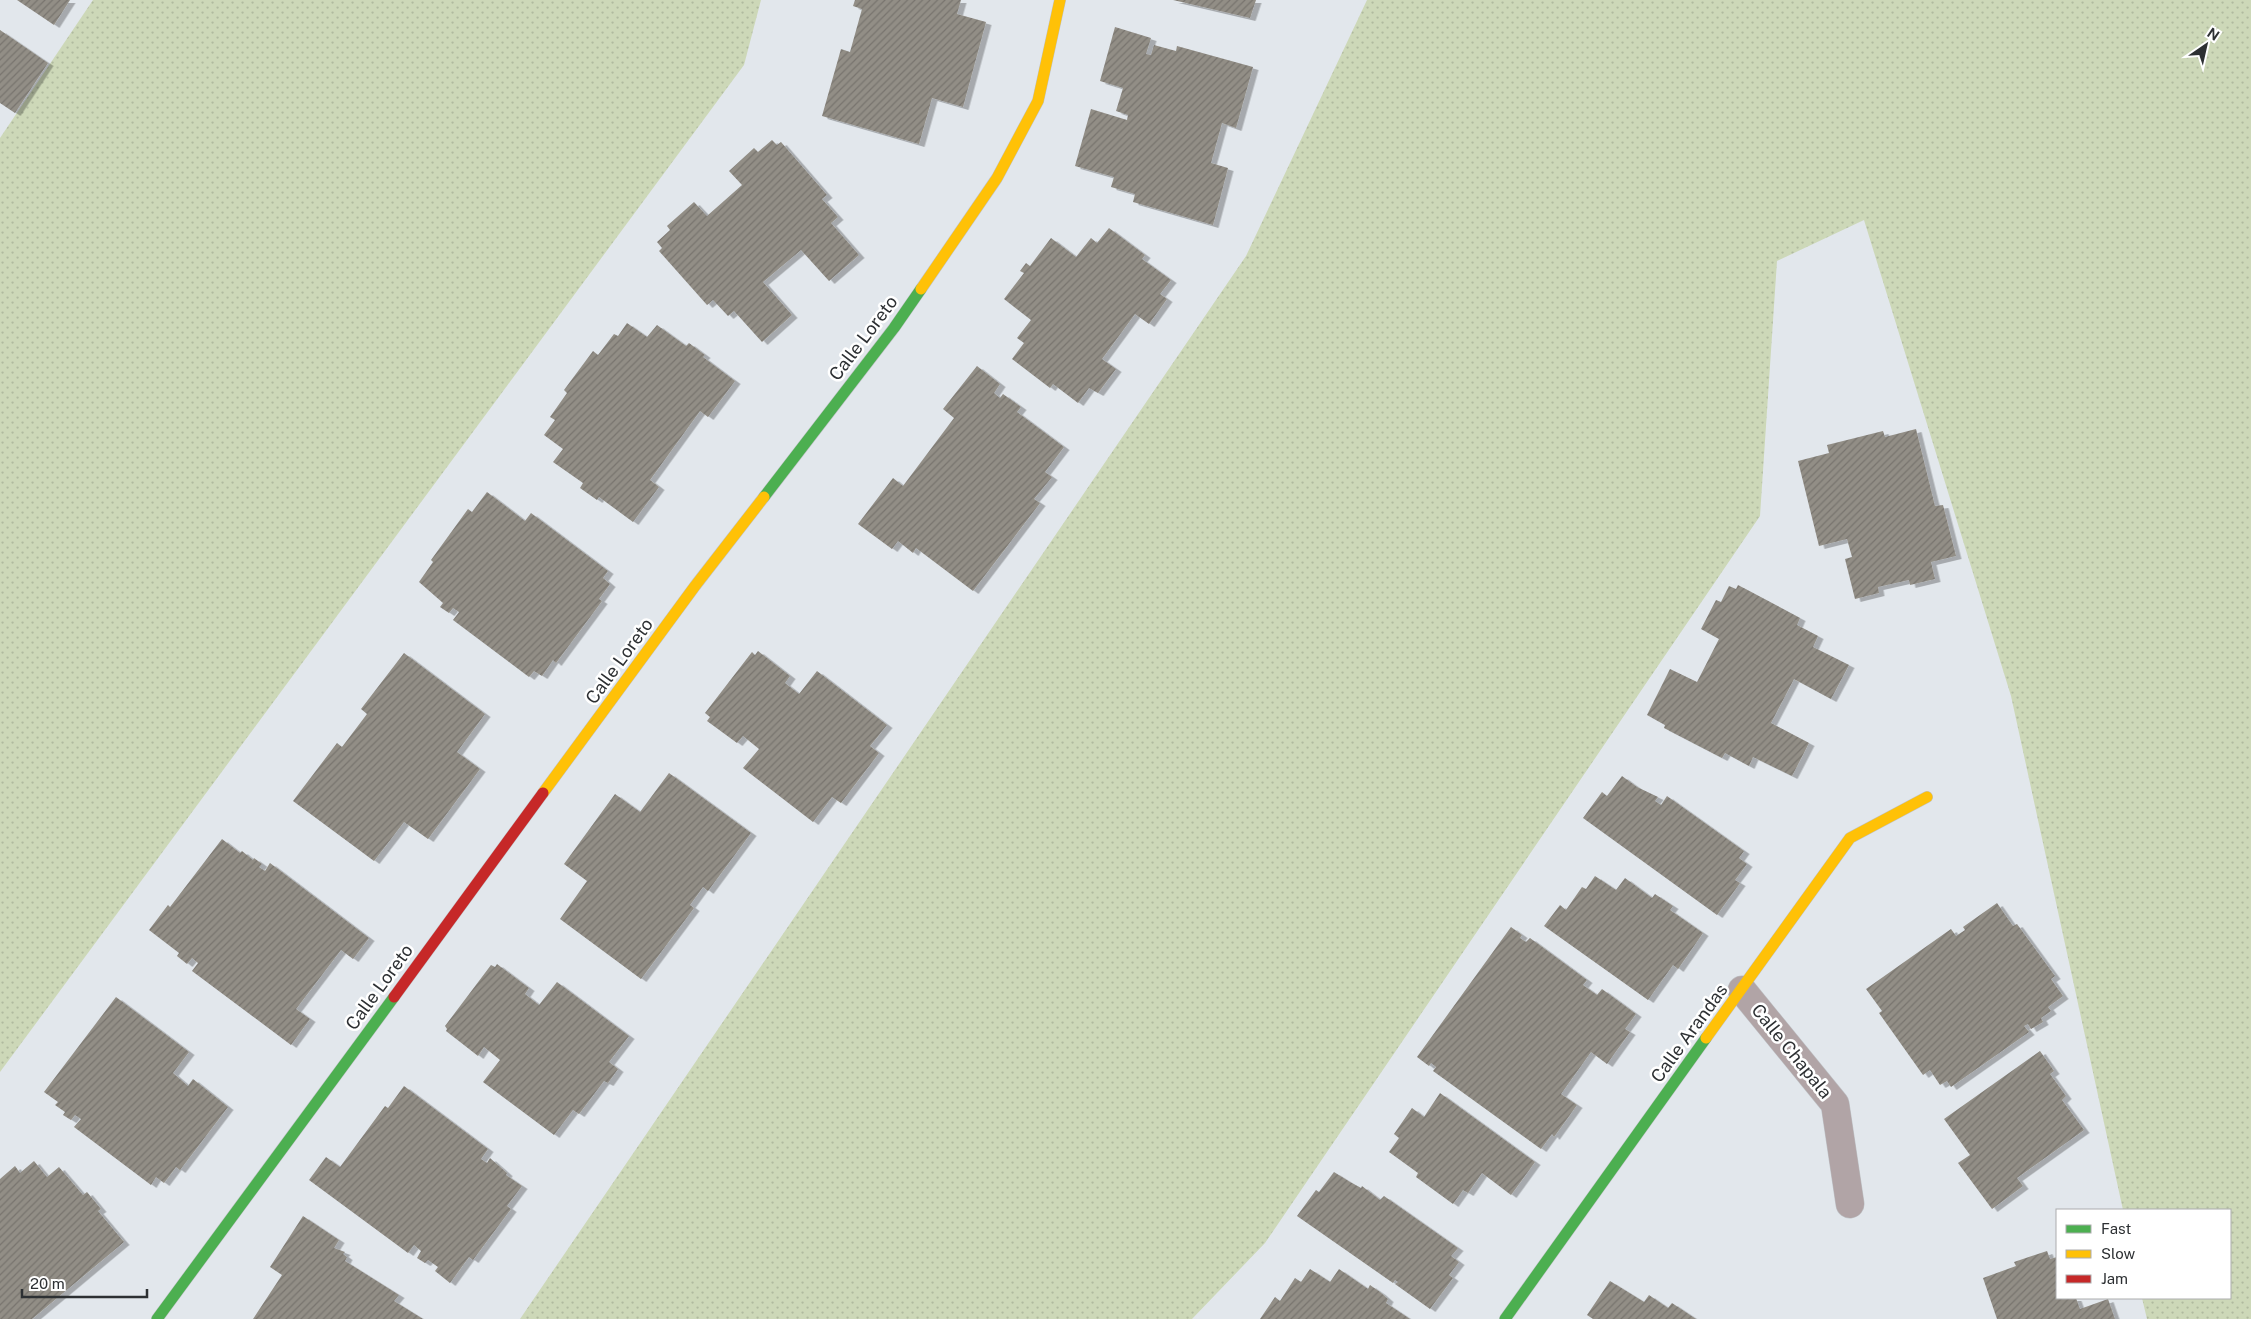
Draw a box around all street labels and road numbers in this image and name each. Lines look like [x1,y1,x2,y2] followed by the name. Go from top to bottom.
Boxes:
[824,291,902,385] street label: Calle Loreto
[581,614,657,708] street label: Calle Loreto
[341,940,417,1034] street label: Calle Loreto
[1646,980,1732,1086] street label: Calle Arandas
[1748,1000,1836,1102] street label: Calle Chapala

